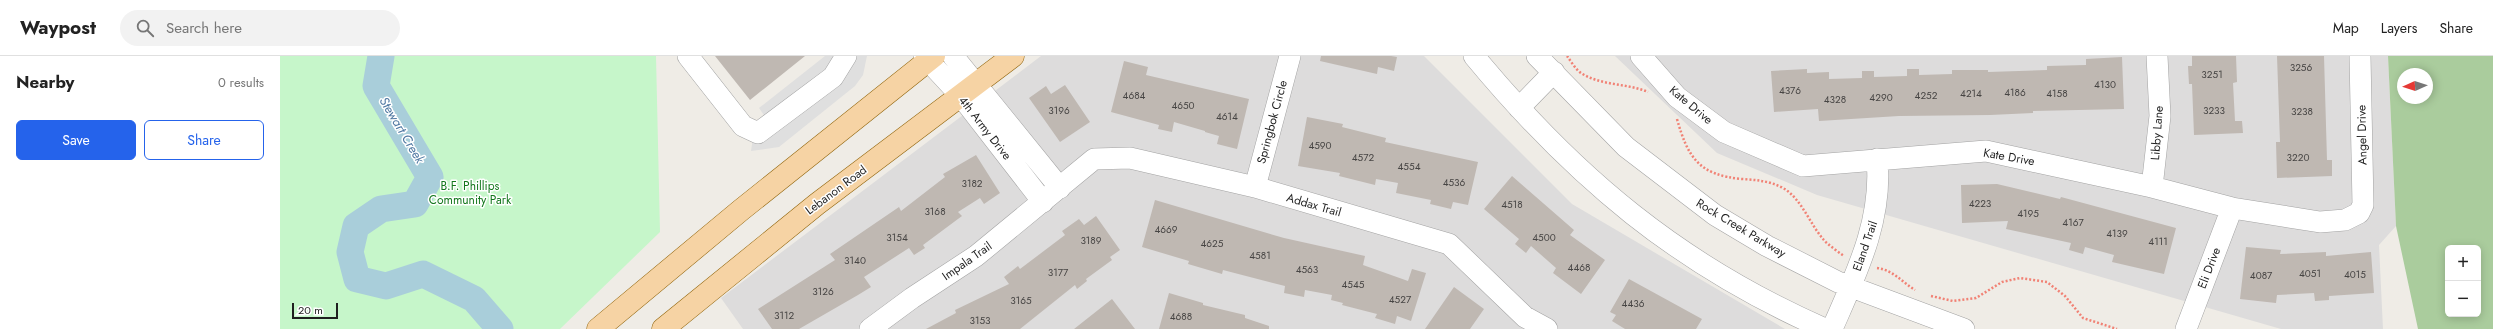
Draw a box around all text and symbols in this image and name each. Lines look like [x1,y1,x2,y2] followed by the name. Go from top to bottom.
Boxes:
[120,10,400,46] search box
[20,14,96,41] text: Waypost
[134,17,156,39] icon: search
[166,17,242,39] text: Search here
[2333,18,2359,38] text: Map
[2381,18,2417,38] text: Layers
[2439,18,2473,38] text: Share
[2290,60,2313,75] house number: 3256
[2201,67,2223,82] house number: 3251
[2397,68,2433,104] north arrow
[16,70,74,94] text: Nearby
[218,73,264,92] text: 0 results
[2094,77,2116,92] house number: 4130
[1252,78,1292,166] street label: Springbok Circle
[1665,81,1717,129] street label: Kate Drive
[1779,83,1801,98] house number: 4376
[2004,85,2026,100] house number: 4186
[1960,86,1982,101] house number: 4214
[2046,86,2068,101] house number: 4158
[1123,88,1146,103] house number: 4684
[1915,88,1938,103] house number: 4252
[1869,90,1893,105] house number: 4290
[954,92,1016,164] street label: 4th Army Drive
[1824,92,1846,107] house number: 4328
[375,93,430,167] water label: Stewart Creek
[1171,98,1195,113] house number: 4650
[1048,103,1070,118] house number: 3196
[2203,103,2226,118] house number: 3233
[2291,104,2313,119] house number: 3238
[2146,105,2168,161] street label: Libby Lane
[2352,105,2372,165] street label: Angel Drive
[1216,109,1238,124] house number: 4614
[16,120,136,160] button: Save
[144,120,264,160] button: Share
[1308,138,1332,153] house number: 4590
[1982,144,2036,170] street label: Kate Drive
[1352,150,1375,165] house number: 4572
[2287,150,2309,165] house number: 3220
[1398,159,1421,174] house number: 4554
[801,161,871,219] street label: Lebanon Road
[1443,175,1466,190] house number: 4536
[961,176,983,191] house number: 3182
[429,177,512,209] park label: B.F. Phillips Community Park
[1284,189,1344,221] street label: Addax Trail
[1693,194,1790,262] street label: Rock Creek Parkway
[1969,196,1992,211] house number: 4223
[1501,197,1523,212] house number: 4518
[924,204,946,219] house number: 3168
[2017,206,2039,221] house number: 4195
[2062,215,2084,230] house number: 4167
[1848,218,1882,274] street label: Eland Trail
[1154,222,1178,237] house number: 4669
[2106,226,2128,241] house number: 4139
[886,230,908,245] house number: 3154
[1532,230,1556,245] house number: 4500
[1080,233,1102,248] house number: 3189
[2148,234,2168,249] house number: 4111
[1201,236,1224,251] house number: 4625
[938,237,996,285] street label: Impala Trail
[2193,245,2225,291] street label: Eli Drive
[2445,245,2481,317] map controls
[2445,245,2481,281] button: +
[1249,248,1271,263] house number: 4581
[844,253,866,268] house number: 3140
[1568,260,1590,275] house number: 4468
[1296,262,1319,277] house number: 4563
[1048,265,1069,280] house number: 3177
[2299,266,2321,281] house number: 4051
[2344,267,2366,282] house number: 4015
[2250,268,2273,283] house number: 4087
[1342,277,1365,292] house number: 4545
[2445,281,2481,317] button: −
[812,284,834,299] house number: 3126
[1389,292,1412,307] house number: 4527
[1010,293,1032,308] house number: 3165
[1622,296,1645,311] house number: 4436
[292,301,338,320] scale bar
[298,302,323,318] text: 20 m
[774,308,794,323] house number: 3112
[1170,309,1192,324] house number: 4688
[969,313,991,328] house number: 3153

